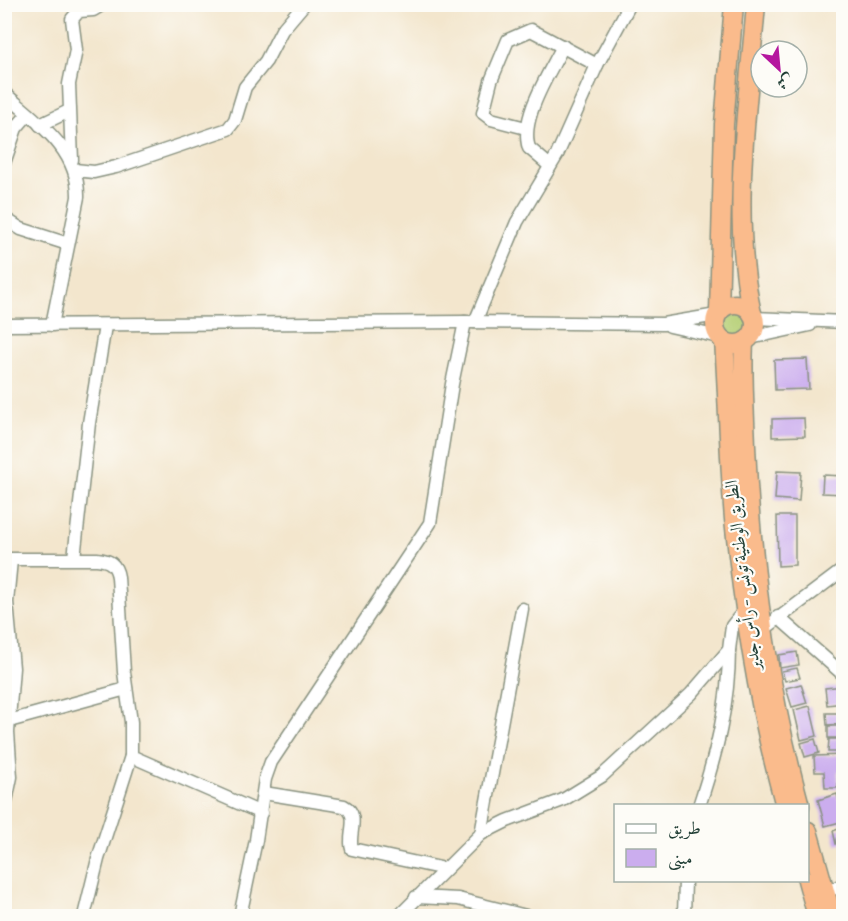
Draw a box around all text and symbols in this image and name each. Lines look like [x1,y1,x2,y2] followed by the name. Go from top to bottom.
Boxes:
[749,39,809,99] north arrow
[773,67,797,94] text: ش
[718,478,768,674] street label: الطريق الوطنية تونس - رأس جدير
[614,804,809,882] legend
[668,817,701,842] text: طريق
[668,847,693,872] text: مبنى

